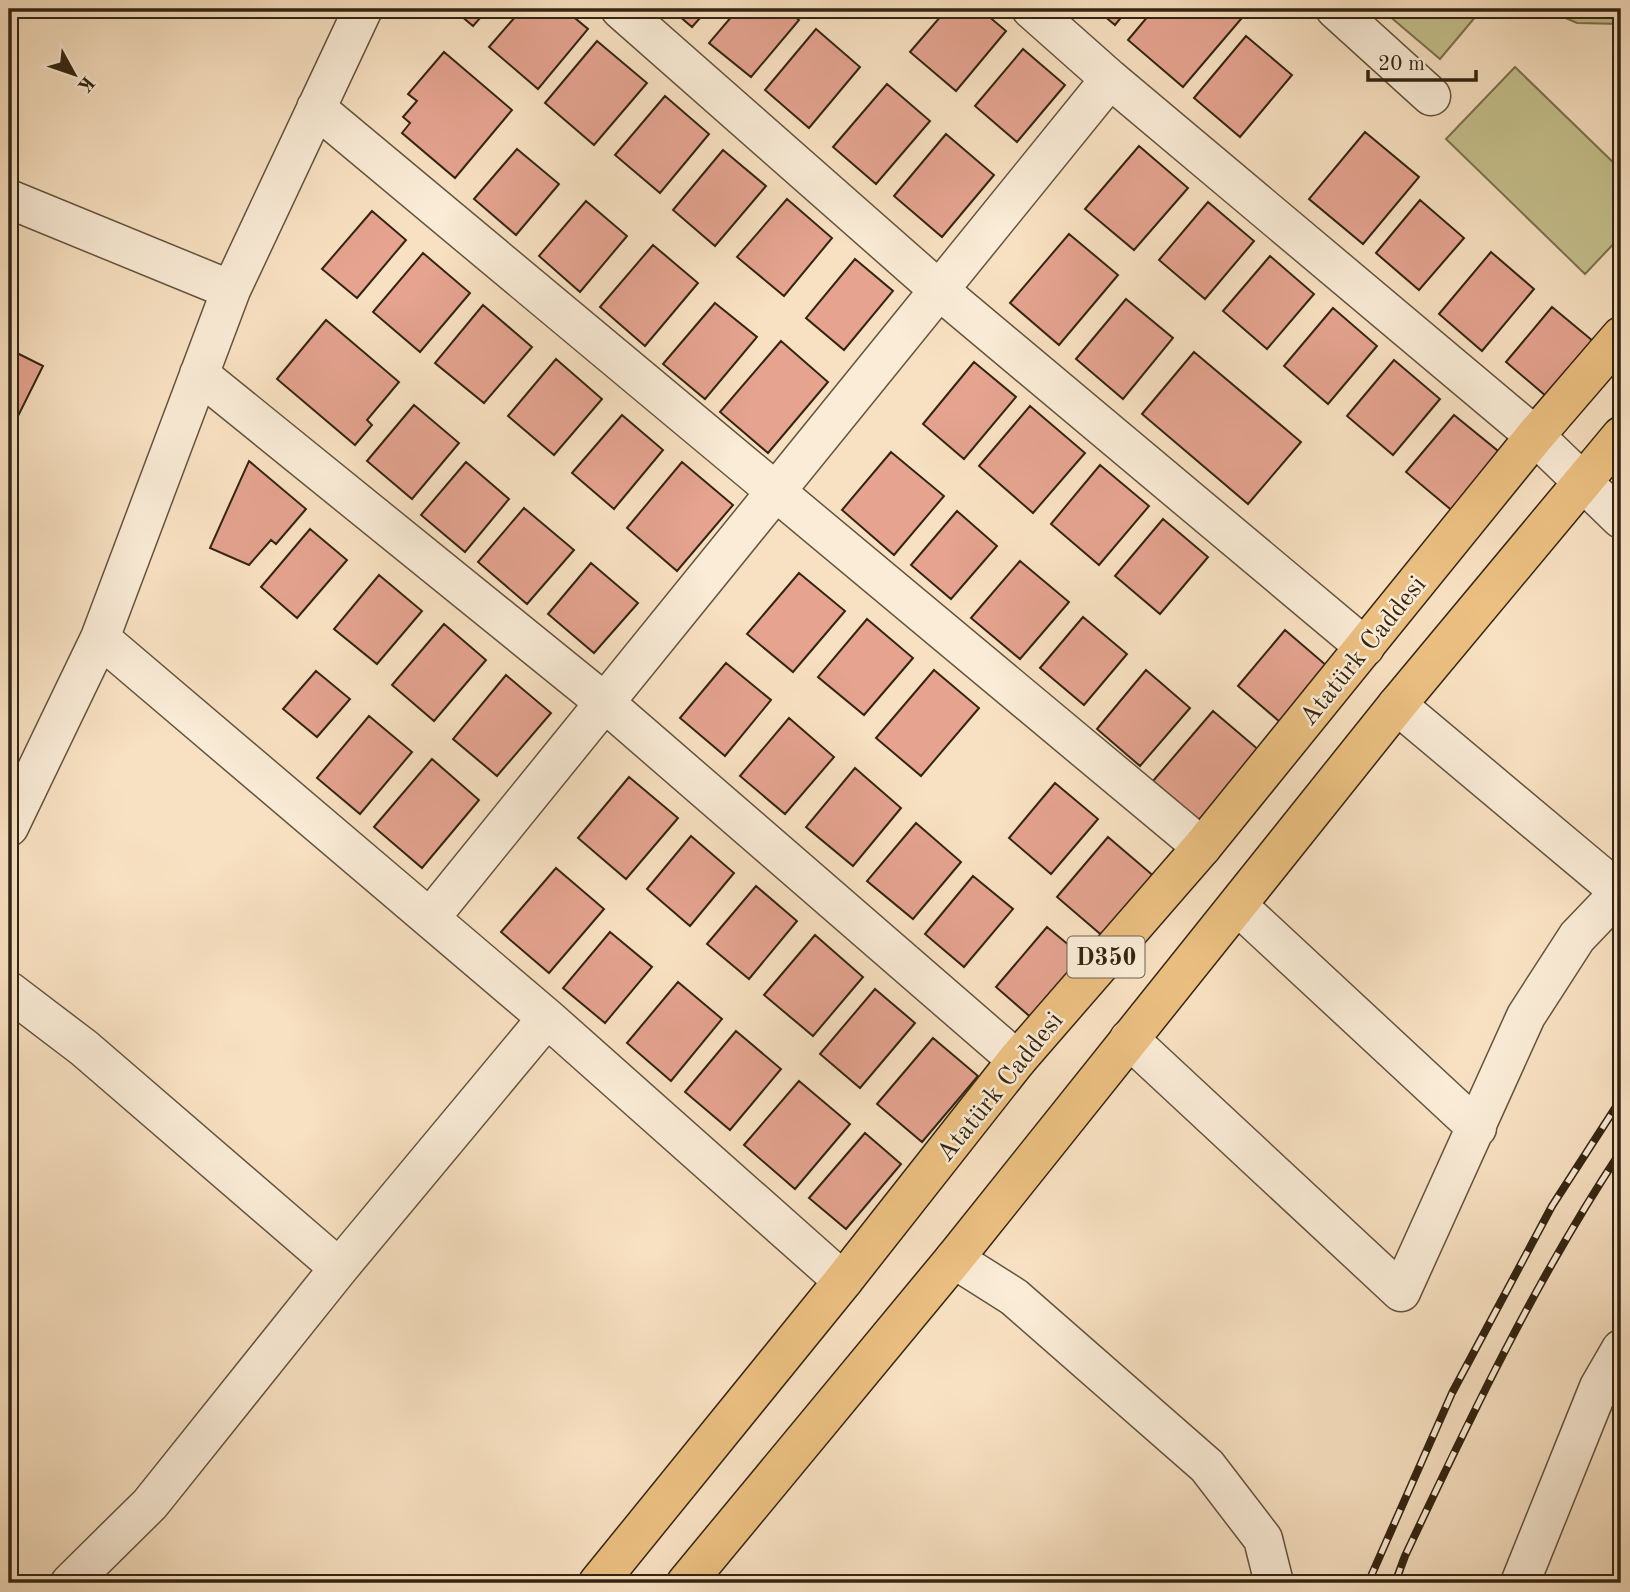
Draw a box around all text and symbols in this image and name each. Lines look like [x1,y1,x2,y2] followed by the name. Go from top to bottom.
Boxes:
[38,38,108,108] north arrow
[1368,38,1476,82] scale bar
[1378,54,1425,75] text: 20 m
[73,72,97,95] text: K
[1296,572,1432,731] street label: Atatürk Caddesi
[1068,937,1144,978] road number: D350
[933,1008,1069,1167] street label: Atatürk Caddesi

